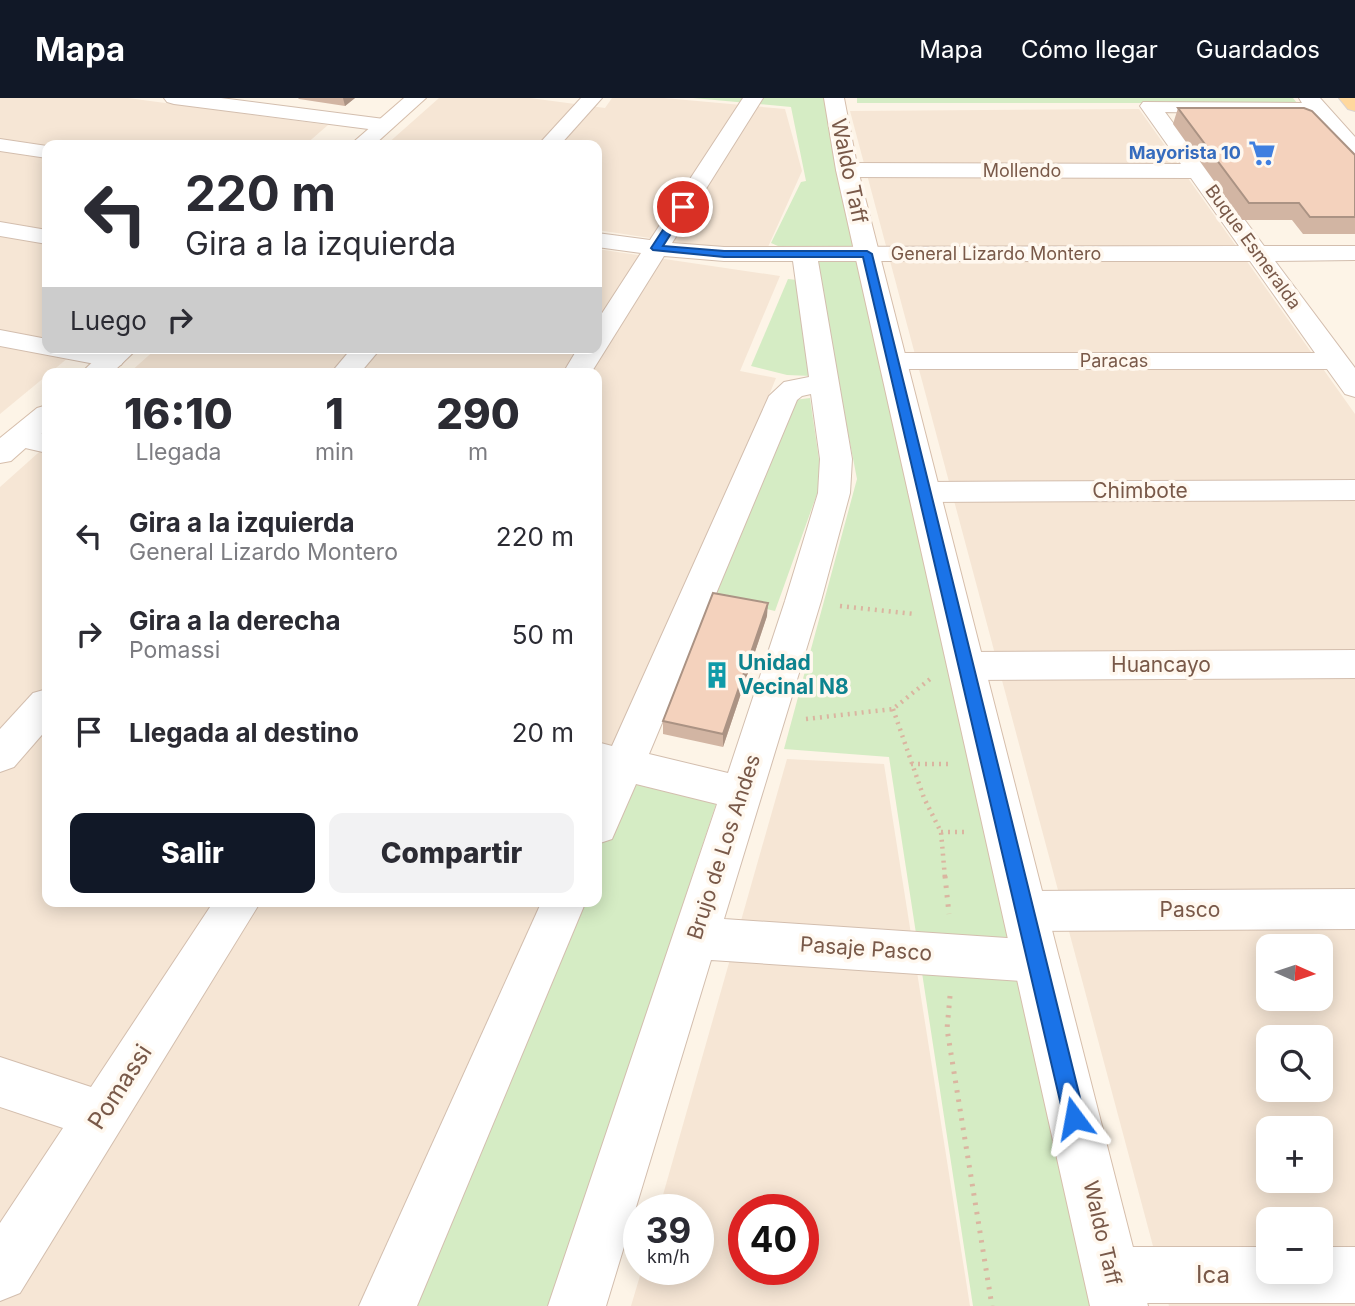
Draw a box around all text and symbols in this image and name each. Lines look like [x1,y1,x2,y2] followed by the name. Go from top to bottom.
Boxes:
[35,29,125,69] text: Mapa
[919,35,983,64] text: Mapa
[1021,35,1158,64] text: Cómo llegar
[1196,35,1320,64] text: Guardados
[826,116,873,226] street label: Waldo Taff
[1247,138,1277,168] supermarket icon: Mayorista 10
[1129,142,1241,163] place label: Mayorista 10
[983,160,1061,181] street label: Mollendo
[185,164,336,223] text: 220 m
[70,168,161,259] icon: left
[653,177,713,237] pin
[1201,180,1306,313] street label: Buque Esmeralda
[664,188,702,226] icon: arrive
[185,224,456,263] text: Gira a la izquierda
[891,243,1101,264] street label: General Lizardo Montero
[161,301,199,339] icon: right
[70,305,147,336] text: Luego
[1080,350,1148,371] street label: Paracas
[124,388,233,439] text: 16:10
[325,388,344,439] text: 1
[436,388,520,439] text: 290
[135,438,221,466] text: Llegada
[315,438,354,466] text: min
[468,438,488,466] text: m
[1092,478,1188,503] street label: Chimbote
[129,507,355,538] text: Gira a la izquierda
[70,517,108,555] icon: left
[496,521,574,552] text: 220 m
[129,538,398,566] text: General Lizardo Montero
[129,605,341,636] text: Gira a la derecha
[70,615,108,653] icon: right
[512,619,574,650] text: 50 m
[129,636,220,664] text: Pomassi
[738,650,849,699] place label: Unidad Vecinal N8
[1111,652,1211,677] street label: Huancayo
[702,660,732,690] building icon: Unidad Vecinal N8
[70,713,108,751] icon: arrive
[129,717,359,748] text: Llegada al destino
[512,717,574,748] text: 20 m
[682,751,765,943] street label: Brujo de Los Andes
[70,813,315,893] button: Salir
[329,813,574,893] button: Compartir
[1160,897,1220,922] street label: Pasco
[799,931,933,966] street label: Pasaje Pasco
[1256,934,1334,1012] north arrow
[1256,934,1333,1284] map controls
[1256,1025,1333,1102] button: search
[81,1039,158,1135] street label: Pomassi
[1037,1081,1111,1155] position arrow
[1256,1116,1333,1193] button: +
[1078,1178,1127,1288] street label: Waldo Taff
[728,1194,819,1285] speed limit sign: 40
[1256,1207,1333,1284] button: −
[646,1209,691,1251] text: 39
[647,1246,690,1267] text: km/h
[1196,1260,1230,1289] street label: Ica

